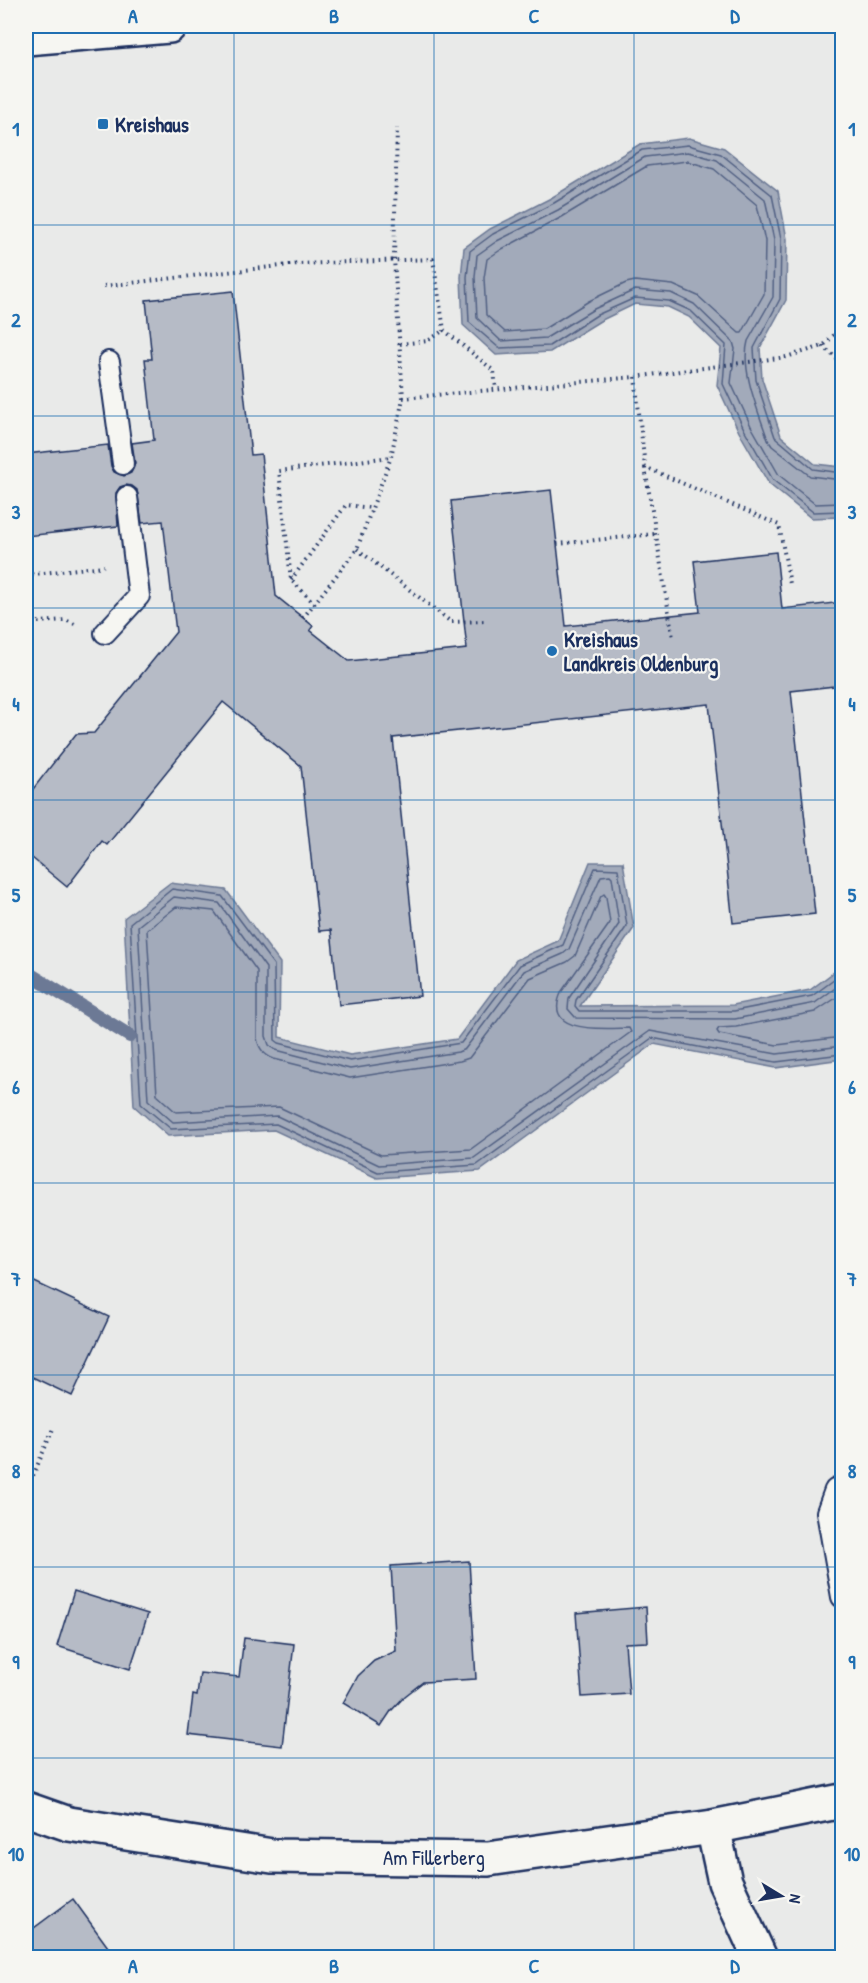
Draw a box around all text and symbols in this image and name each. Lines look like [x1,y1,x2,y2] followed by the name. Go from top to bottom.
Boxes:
[128,2,138,29] text: A
[329,2,339,29] text: B
[529,2,540,29] text: C
[730,2,740,29] text: D
[115,110,189,139] place label: Kreishaus
[12,115,20,142] text: 1
[848,115,856,142] text: 1
[96,117,110,131] marker: Kreishaus
[11,306,21,333] text: 2
[847,306,857,333] text: 2
[12,498,21,525] text: 3
[848,498,857,525] text: 3
[564,625,718,679] place label: Kreishaus Landkreis Oldenburg
[545,644,559,658] marker: Kreishaus Landkreis Oldenburg
[12,690,20,717] text: 4
[848,690,856,717] text: 4
[12,881,21,908] text: 5
[848,881,857,908] text: 5
[12,1073,20,1100] text: 6
[848,1073,856,1100] text: 6
[10,1265,21,1292] text: 7
[846,1265,857,1292] text: 7
[12,1457,21,1484] text: 8
[848,1457,857,1484] text: 8
[12,1648,20,1675] text: 9
[848,1648,856,1675] text: 9
[8,1840,24,1867] text: 10
[844,1840,860,1867] text: 10
[383,1843,485,1872] street label: Am Fillerberg
[751,1866,811,1926] north arrow
[784,1893,807,1906] text: N
[128,1952,138,1979] text: A
[329,1952,339,1979] text: B
[529,1952,540,1979] text: C
[730,1952,740,1979] text: D

